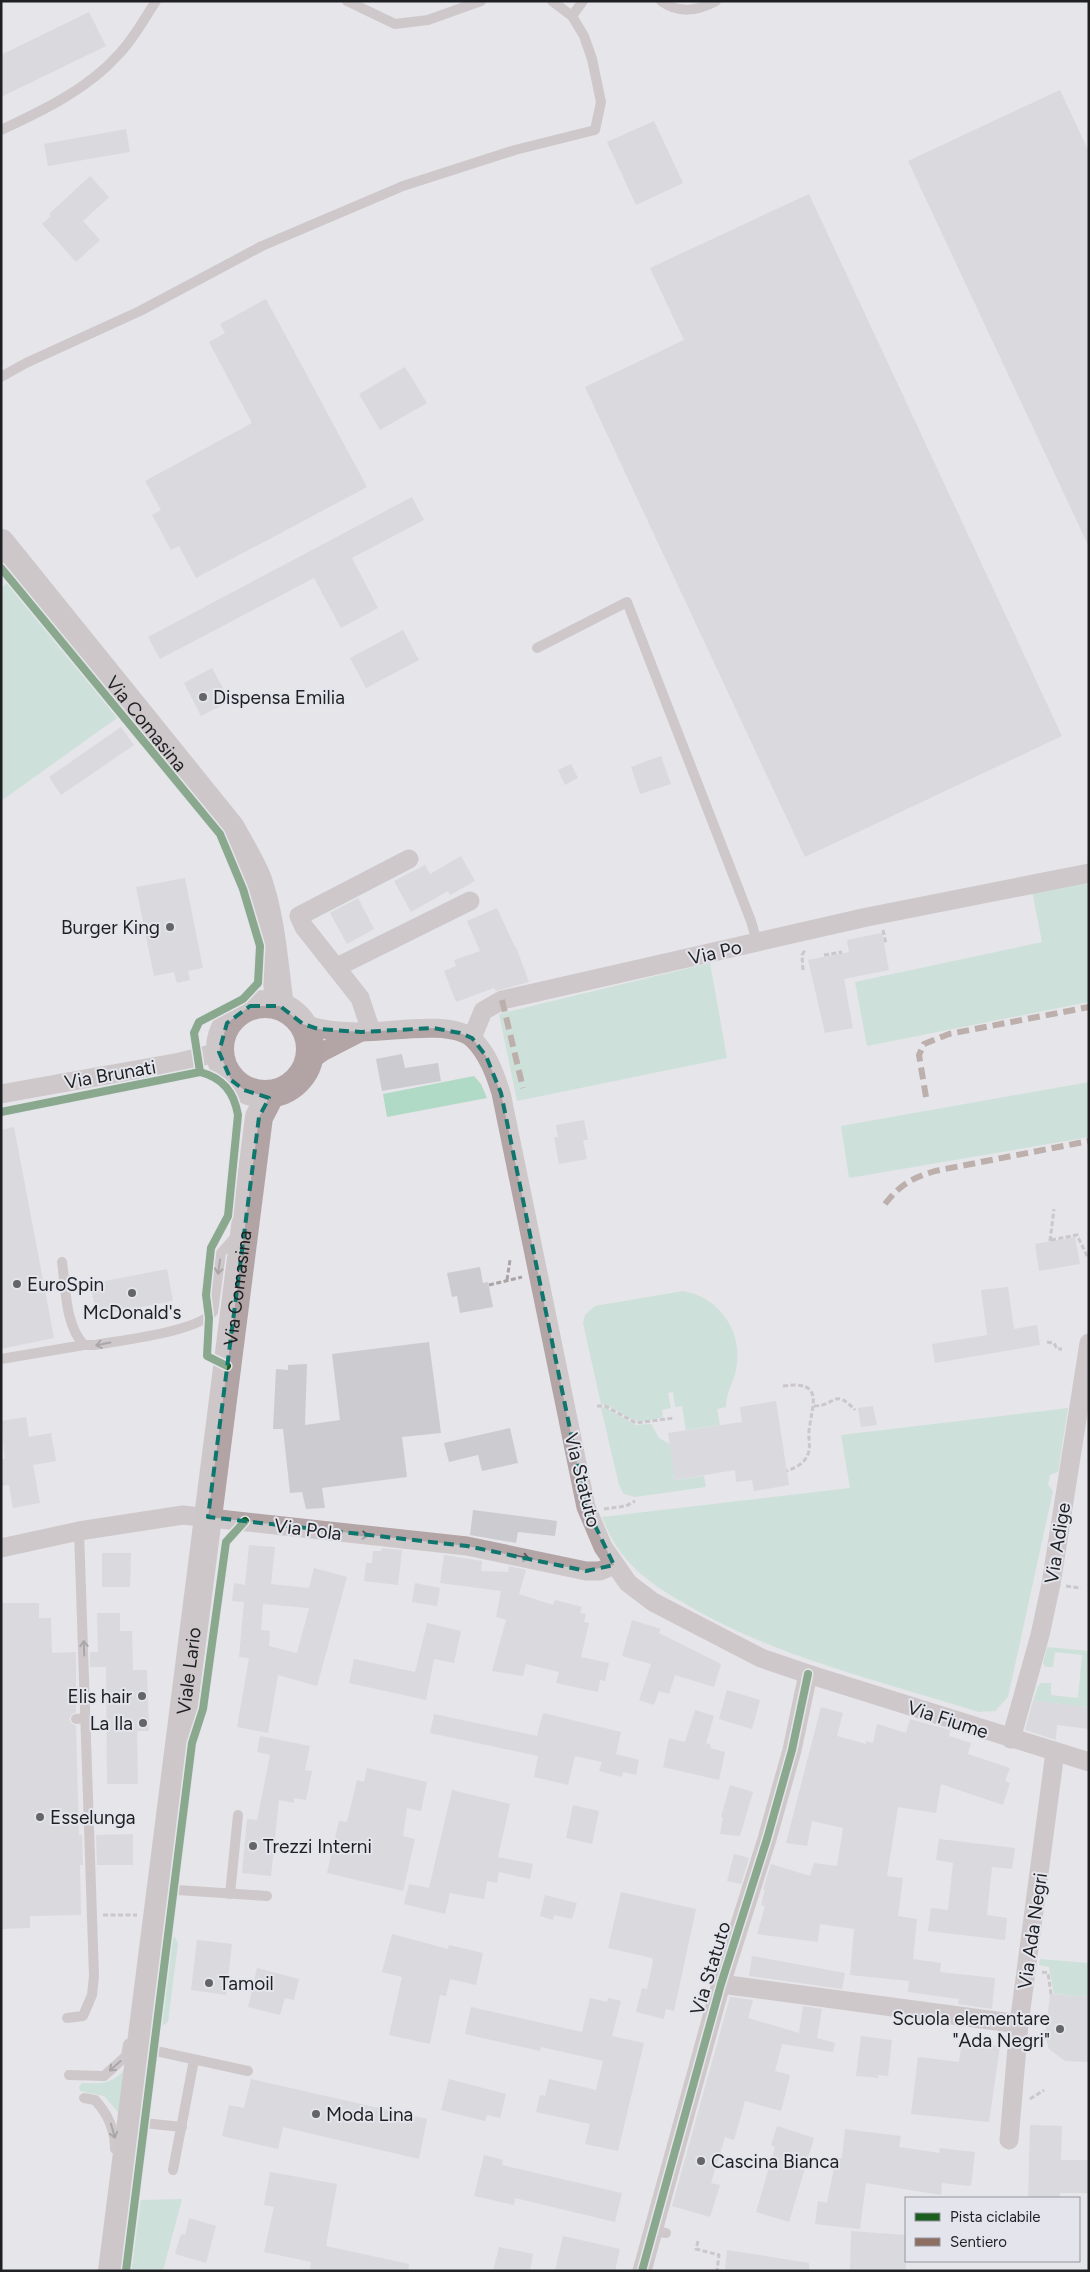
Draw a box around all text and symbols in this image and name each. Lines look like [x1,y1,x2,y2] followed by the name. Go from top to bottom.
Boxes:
[101,671,192,776] street label: Via Comasina
[213,686,345,709] place label: Dispensa Emilia
[197,691,209,703] marker: Dispensa Emilia
[61,916,160,939] place label: Burger King
[164,921,176,933] marker: Burger King
[686,935,744,970] street label: Via Po
[63,1055,158,1094] street label: Via Brunati
[219,1229,256,1347] street label: Via Comasina
[214,1258,224,1274] one-way arrow
[27,1273,104,1296] place label: EuroSpin
[11,1278,23,1290] marker: EuroSpin
[126,1287,138,1299] marker: McDonald's
[83,1301,181,1324] place label: McDonald's
[95,1339,111,1349] one-way arrow
[560,1431,605,1530] street label: Via Statuto
[1040,1501,1075,1585] street label: Via Adige
[273,1514,343,1545] street label: Via Pola
[353,1530,369,1540] one-way arrow
[513,1553,529,1563] one-way arrow
[172,1626,206,1716] street label: Viale Lario
[79,1641,89,1657] one-way arrow
[67,1685,133,1708] place label: Elis hair
[136,1690,148,1702] marker: Elis hair
[904,1696,991,1743] street label: Via Fiume
[90,1712,133,1735] place label: La Ila
[137,1717,149,1729] marker: La Ila
[50,1806,136,1829] place label: Esselunga
[34,1811,46,1823] marker: Esselunga
[263,1835,372,1858] place label: Trezzi Interni
[247,1840,259,1852] marker: Trezzi Interni
[1013,1871,1052,1991] street label: Via Ada Negri
[685,1919,736,2018] street label: Via Statuto
[219,1972,274,1995] place label: Tamoil
[203,1977,215,1989] marker: Tamoil
[892,2007,1050,2052] place label: Scuola elementare "Ada Negri"
[1054,2023,1066,2035] marker: Scuola elementare "Ada Negri"
[108,2060,121,2072] one-way arrow
[326,2103,413,2126] place label: Moda Lina
[310,2108,322,2120] marker: Moda Lina
[108,2123,118,2139] one-way arrow
[711,2150,839,2173] place label: Cascina Bianca
[695,2155,707,2167] marker: Cascina Bianca
[905,2197,1080,2262] legend
[950,2208,1041,2226] text: Pista ciclabile
[950,2233,1007,2251] text: Sentiero

